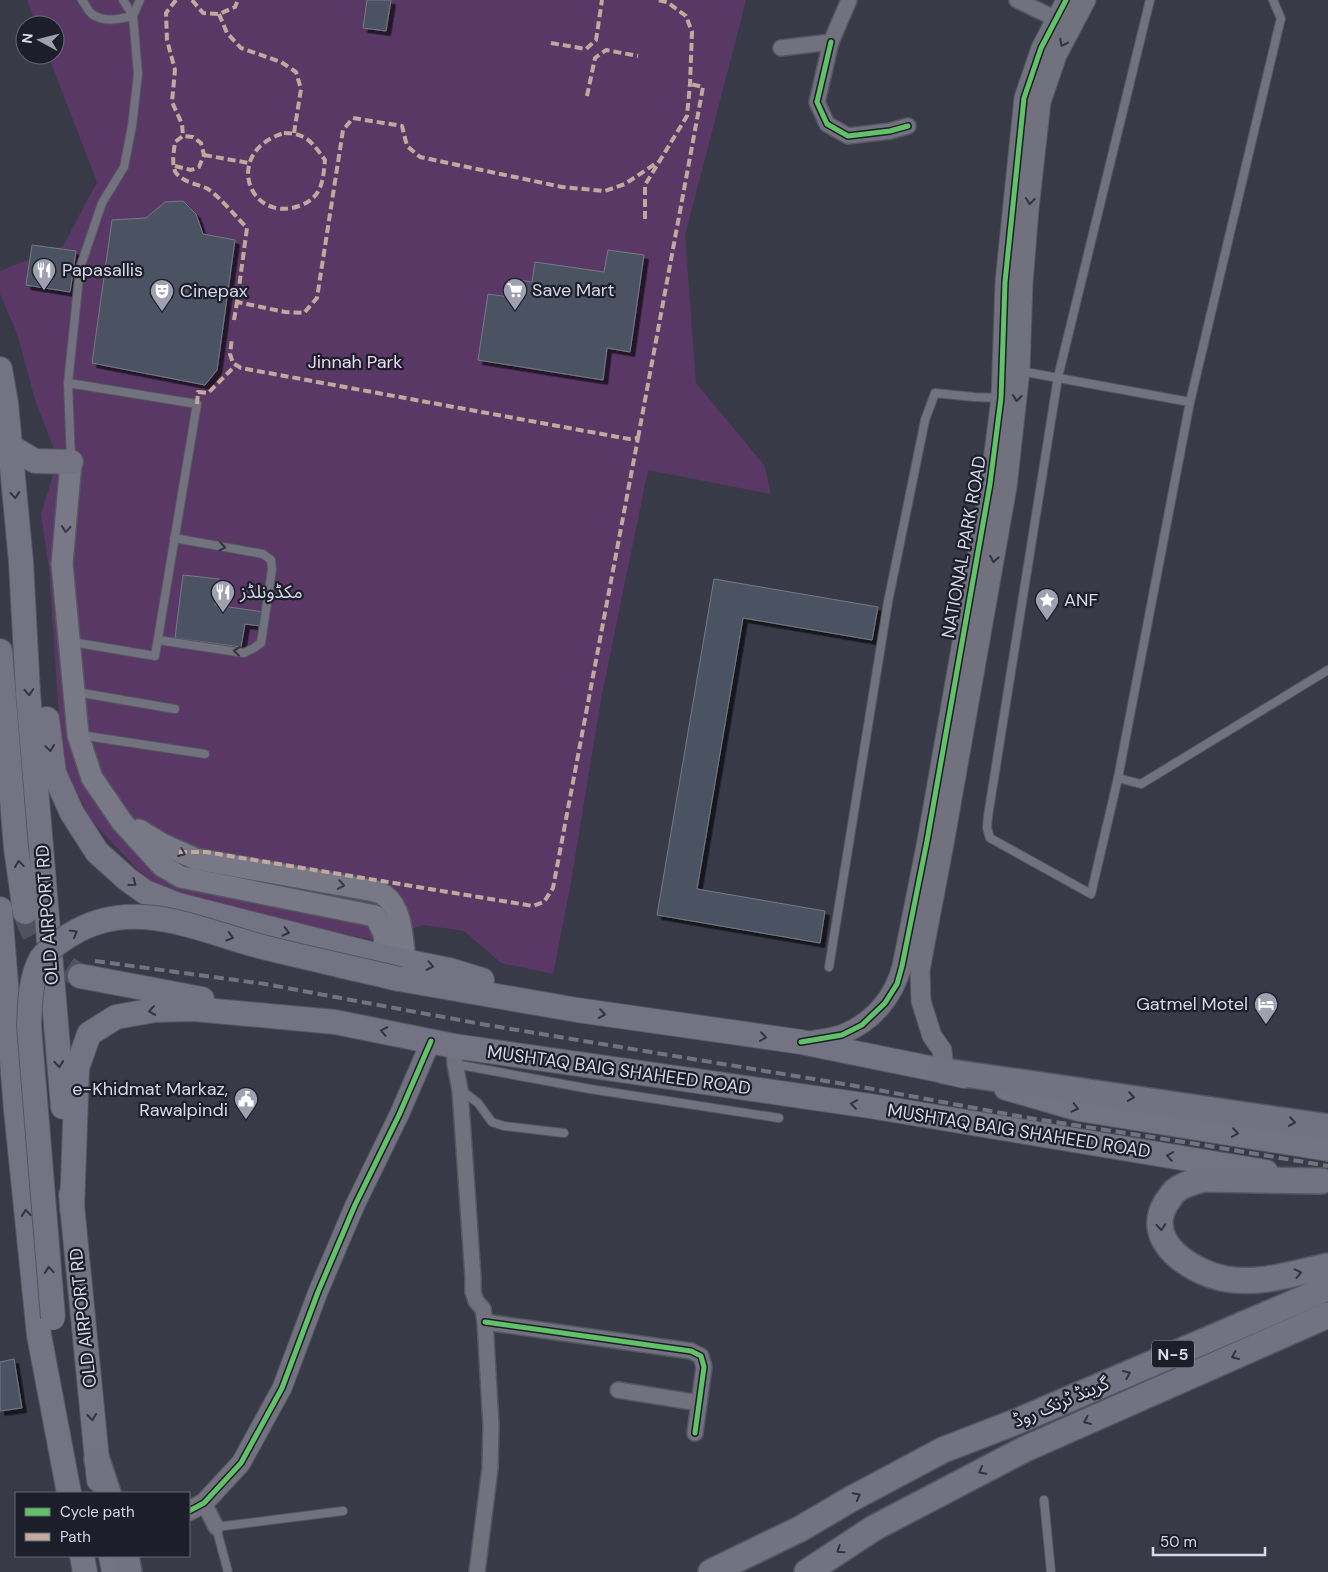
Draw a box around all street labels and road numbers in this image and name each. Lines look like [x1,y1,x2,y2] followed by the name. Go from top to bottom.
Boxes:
[936,454,992,640] street label: NATIONAL PARK ROAD
[30,844,64,986] street label: OLD AIRPORT RD
[486,1040,752,1100] street label: MUSHTAQ BAIG SHAHEED ROAD
[886,1098,1152,1164] street label: MUSHTAQ BAIG SHAHEED ROAD
[64,1247,102,1389] street label: OLD AIRPORT RD
[1152,1340,1194,1368] road number: N-5
[1009,1371,1113,1433] street label: گرینڈ ٹرنک روڈ

